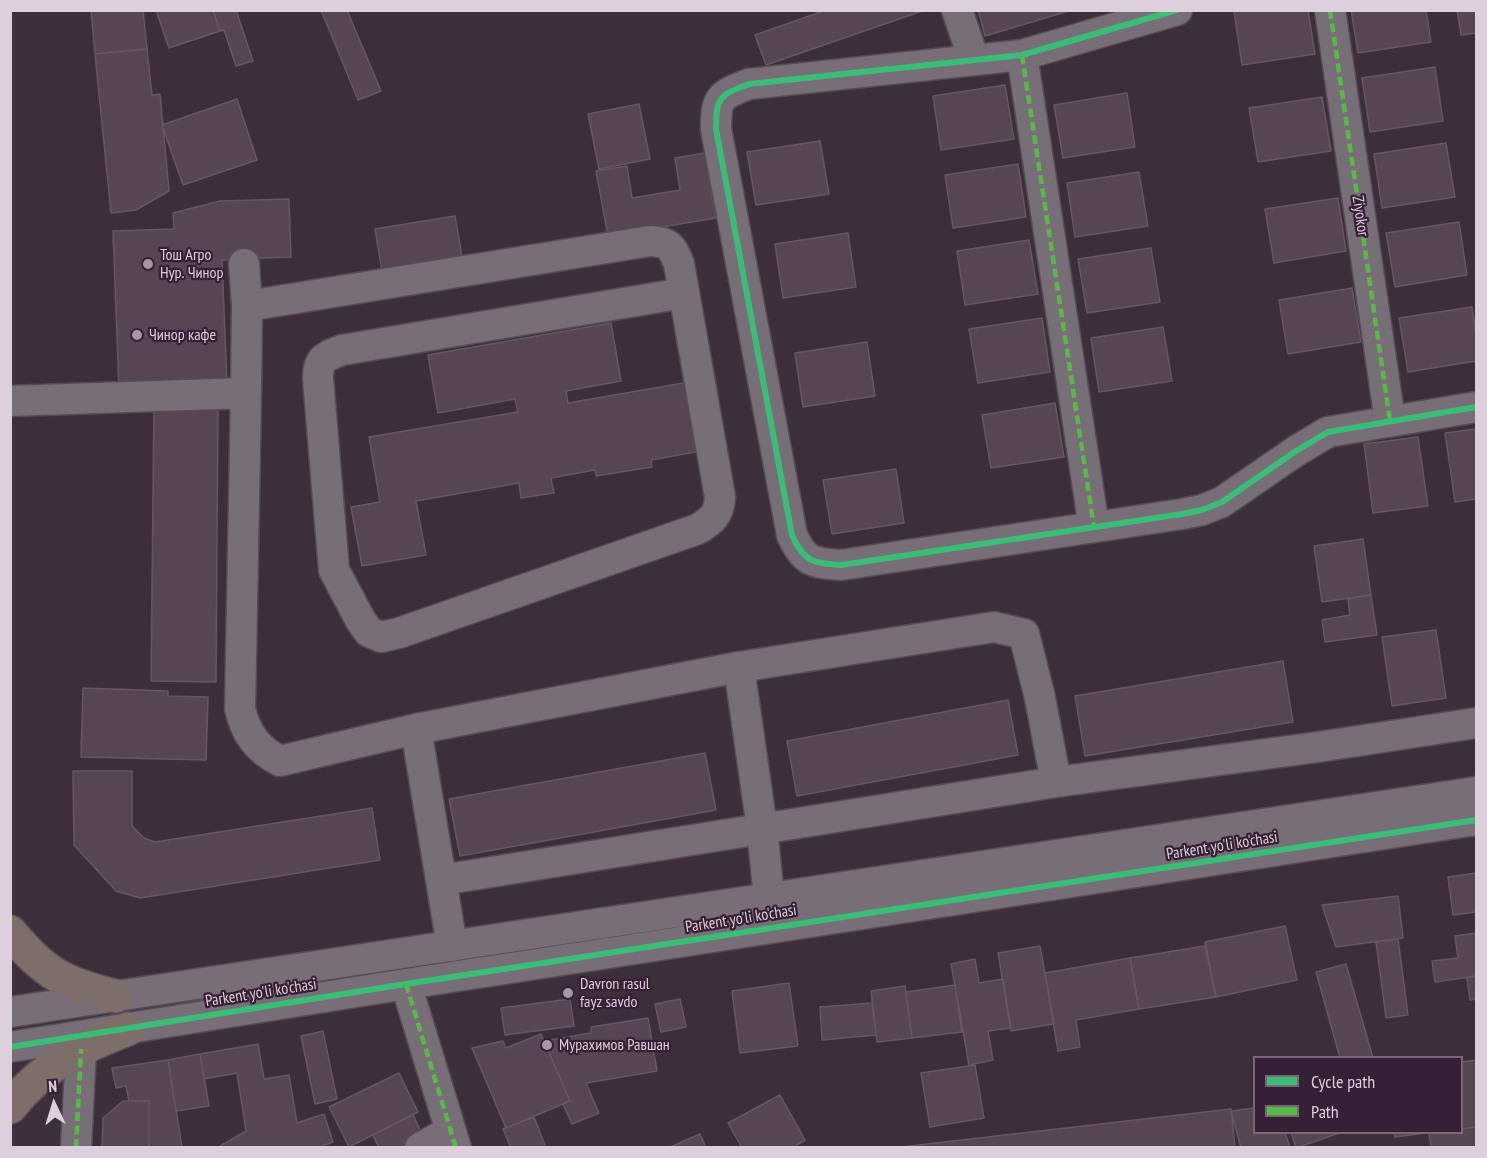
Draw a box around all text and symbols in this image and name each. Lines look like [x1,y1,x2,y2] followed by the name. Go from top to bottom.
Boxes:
[1348,194,1372,238] street label: Ziyokor
[160,245,223,283] place label: Тош Агро Нур. Чинор
[141,257,155,271] marker: Тош Агро Нур. Чинор
[149,325,216,345] place label: Чинор кафе
[130,328,144,342] marker: Чинор кафе
[1165,828,1279,864] street label: Parkent yo'li ko'chasi
[684,901,798,937] street label: Parkent yo'li ko'chasi
[580,974,650,1012] place label: Davron rasul fayz savdo
[204,975,318,1011] street label: Parkent yo'li ko'chasi
[561,986,575,1000] marker: Davron rasul fayz savdo
[559,1035,670,1055] place label: Мурахимов Равшан
[540,1038,554,1052] marker: Мурахимов Равшан
[1253,1056,1463,1134] legend
[1311,1070,1375,1093] text: Cycle path
[24,1074,84,1134] north arrow
[48,1076,58,1096] text: N
[1311,1100,1339,1123] text: Path

